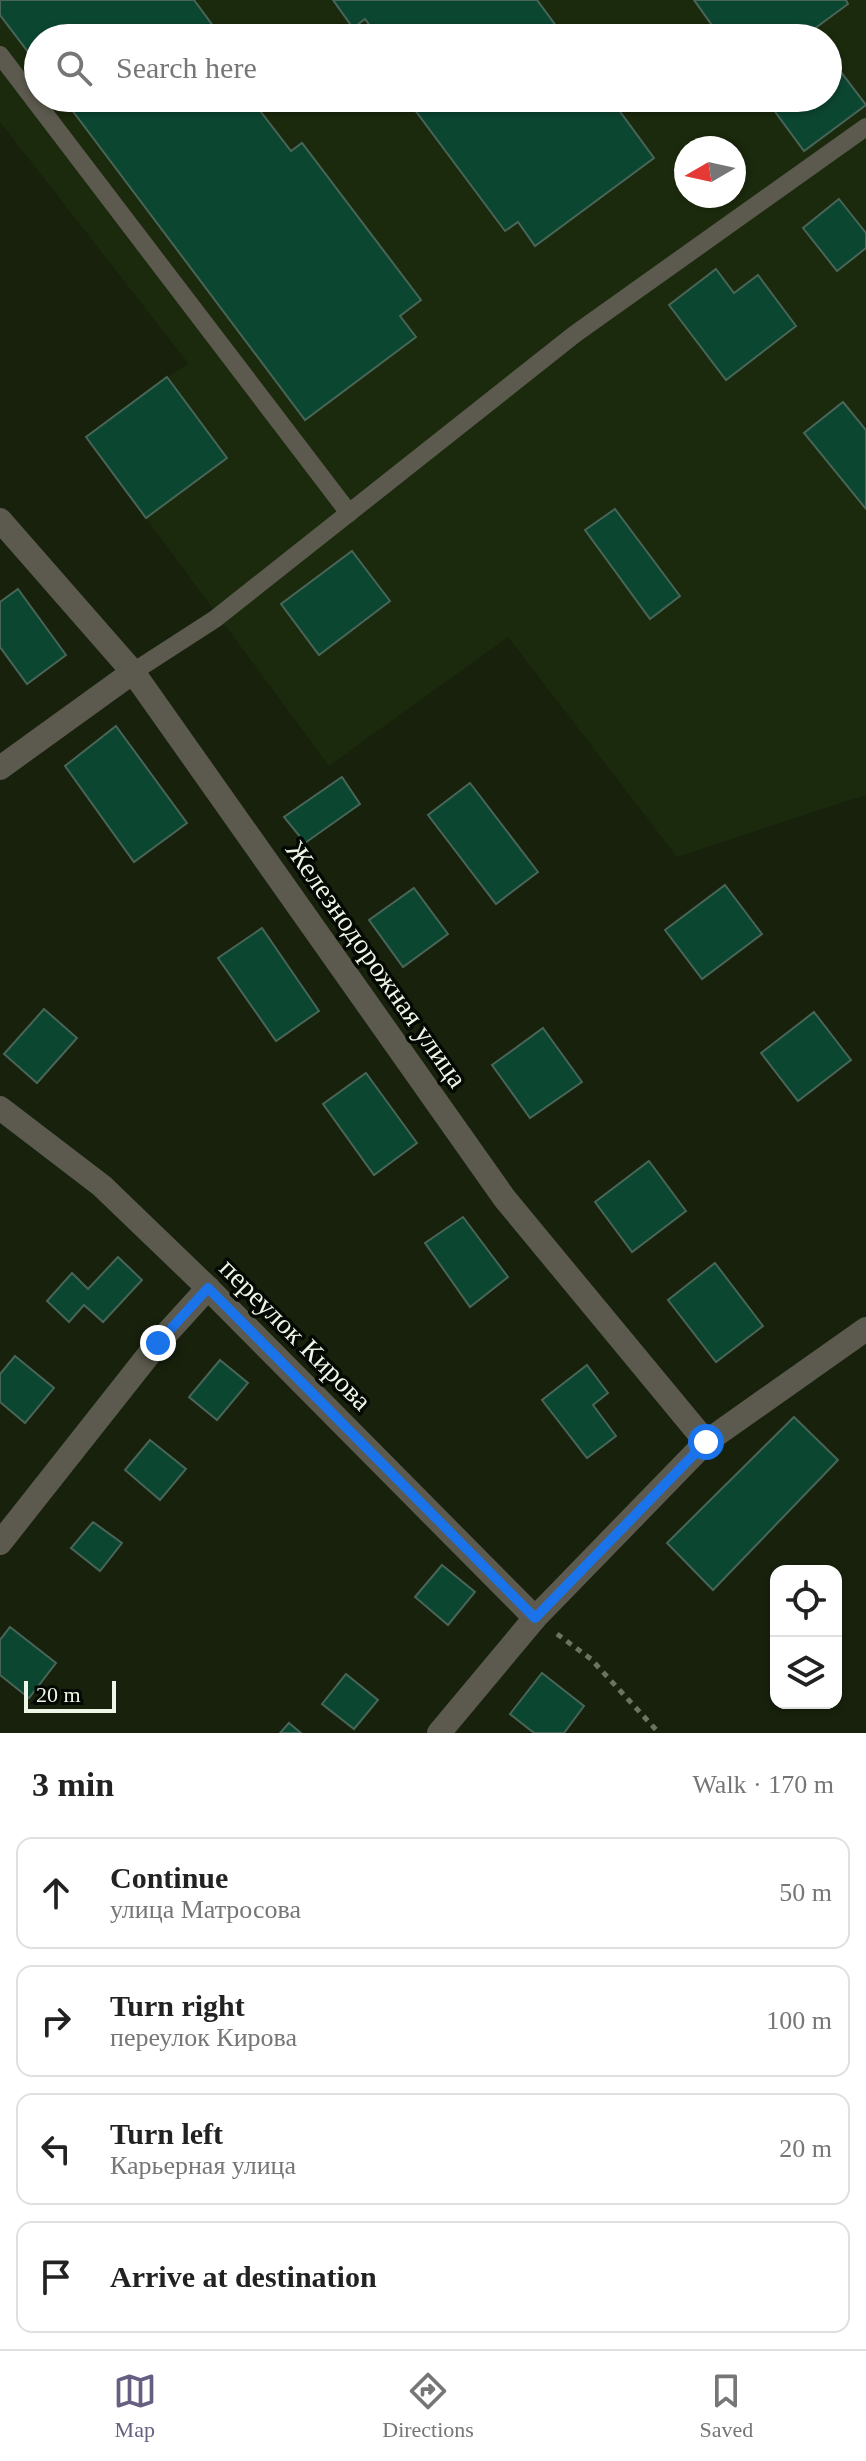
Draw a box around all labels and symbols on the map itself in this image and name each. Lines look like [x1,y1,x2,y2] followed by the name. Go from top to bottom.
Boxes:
[674,136,746,208] north arrow
[280,835,474,1094] street label: Железнодорожная улица
[213,1252,378,1417] street label: переулок Кирова
[140,1325,176,1361] route end
[688,1424,724,1460] route start
[24,1677,116,1713] scale bar

